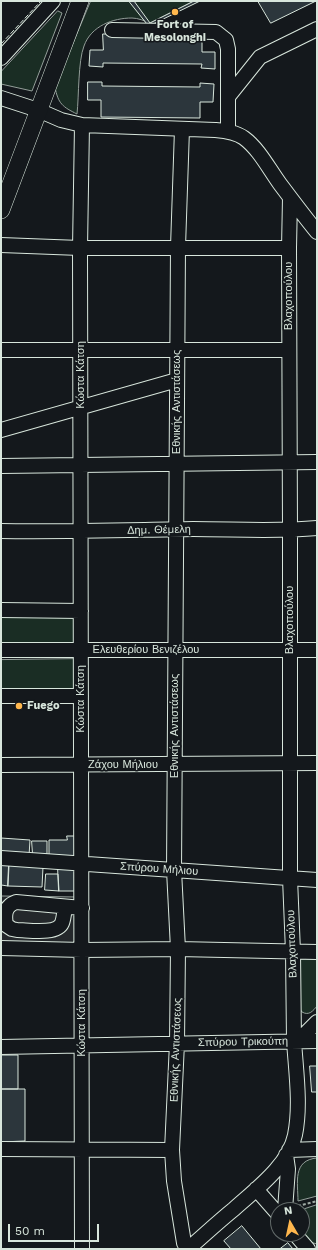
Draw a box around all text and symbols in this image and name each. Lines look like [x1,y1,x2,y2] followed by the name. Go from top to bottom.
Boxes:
[170,7,180,17] marker: Fort of Mesolonghi
[144,18,206,44] place label: Fort of Mesolonghi
[282,262,296,330] street label: Βλαχοπούλου
[74,341,88,409] street label: Κώστα Κάτση
[170,350,184,454] street label: Εθνικής Αντιστάσεως
[127,523,191,537] street label: Δημ. Θέμελη
[283,586,297,654] street label: Βλαχοπούλου
[93,643,199,657] street label: Ελευθερίου Βενιζέλου
[74,665,88,733] street label: Κώστα Κάτση
[168,674,182,778] street label: Εθνικής Αντιστάσεως
[27,699,59,713] place label: Fuego
[14,701,24,711] marker: Fuego
[88,758,158,772] street label: Ζάχου Μήλιου
[119,860,199,878] street label: Σπύρου Μήλιου
[284,910,300,978] street label: Βλαχοπούλου
[75,989,89,1057] street label: Κώστα Κάτση
[168,998,184,1102] street label: Εθνικής Αντιστάσεως
[198,1035,288,1049] street label: Σπύρου Τρικούπη
[270,1202,310,1242] north arrow
[283,1204,293,1218] text: N
[10,1216,101,1242] scale bar
[15,1224,45,1238] text: 50 m

